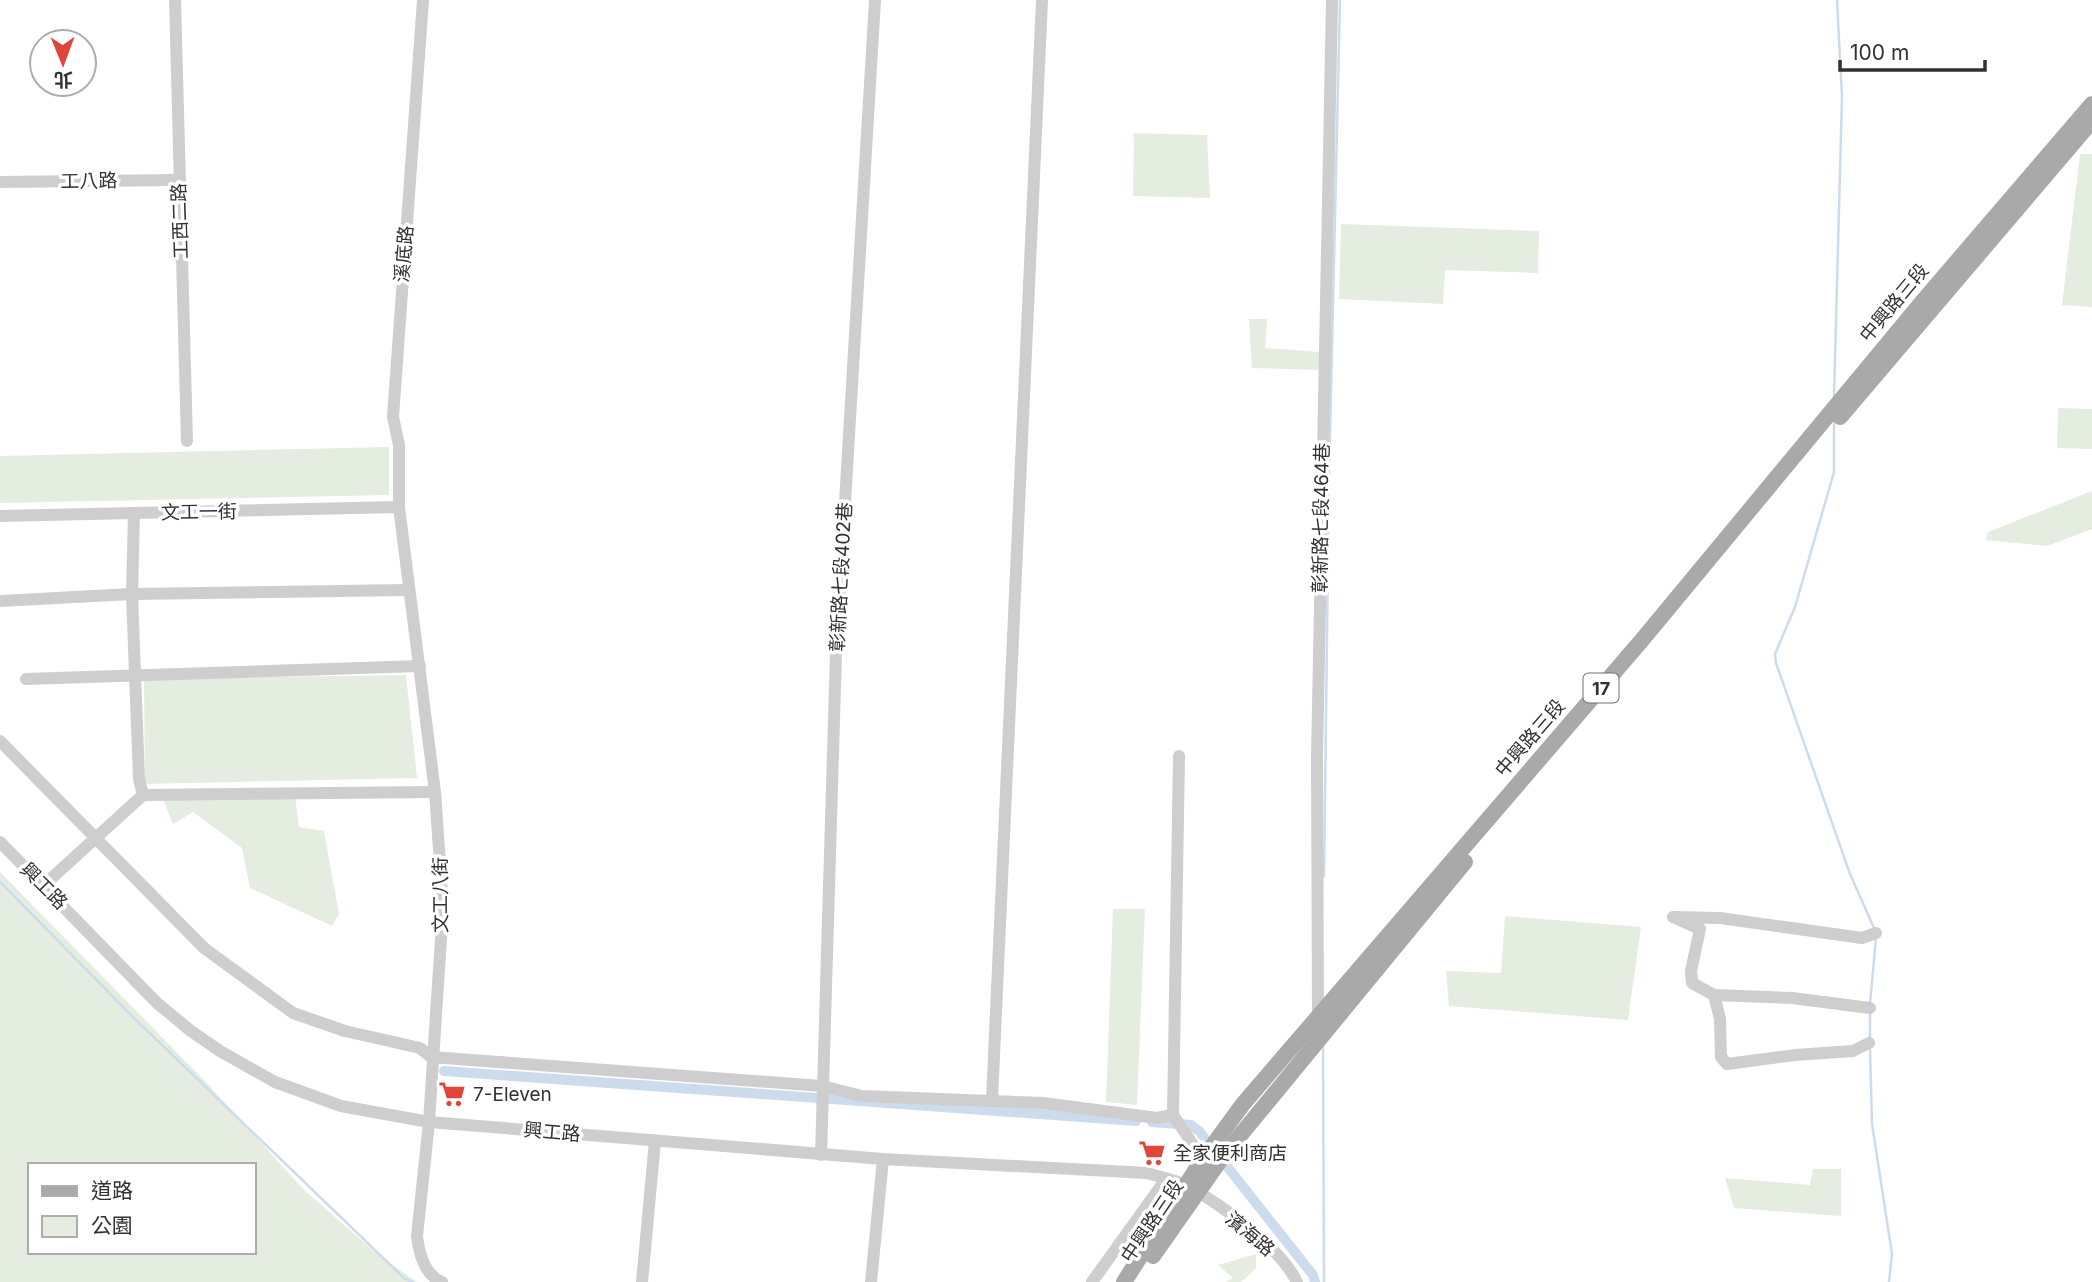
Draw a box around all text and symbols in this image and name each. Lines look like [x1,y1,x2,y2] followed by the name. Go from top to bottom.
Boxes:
[28,28,98,98] north arrow
[1840,28,1985,72] scale bar
[1850,40,1909,65] text: 100 m
[54,68,73,91] text: 北
[60,169,118,193] street label: 工八路
[167,183,193,259] street label: 工西二路
[390,225,418,283] street label: 溪底路
[1855,259,1933,347] street label: 中興路三段
[1308,443,1334,593] street label: 彰新路七段464巷
[161,500,237,524] street label: 文工一街
[826,502,856,652] street label: 彰新路七段402巷
[1584,674,1618,702] road number: 17
[1490,695,1570,781] street label: 中興路三段
[429,857,452,933] street label: 文工八街
[16,858,72,914] street label: 興工路
[437,1079,467,1109] supermarket icon: 7-Eleven
[473,1083,552,1106] place label: 7-Eleven
[523,1118,581,1146] street label: 興工路
[1137,1138,1167,1168] supermarket icon: 全家便利商店
[1173,1142,1287,1165] place label: 全家便利商店
[28,1163,256,1254] legend
[1116,1175,1188,1267] street label: 中興路三段
[91,1178,133,1203] text: 道路
[1221,1207,1279,1261] street label: 濱海路
[91,1213,133,1238] text: 公園

